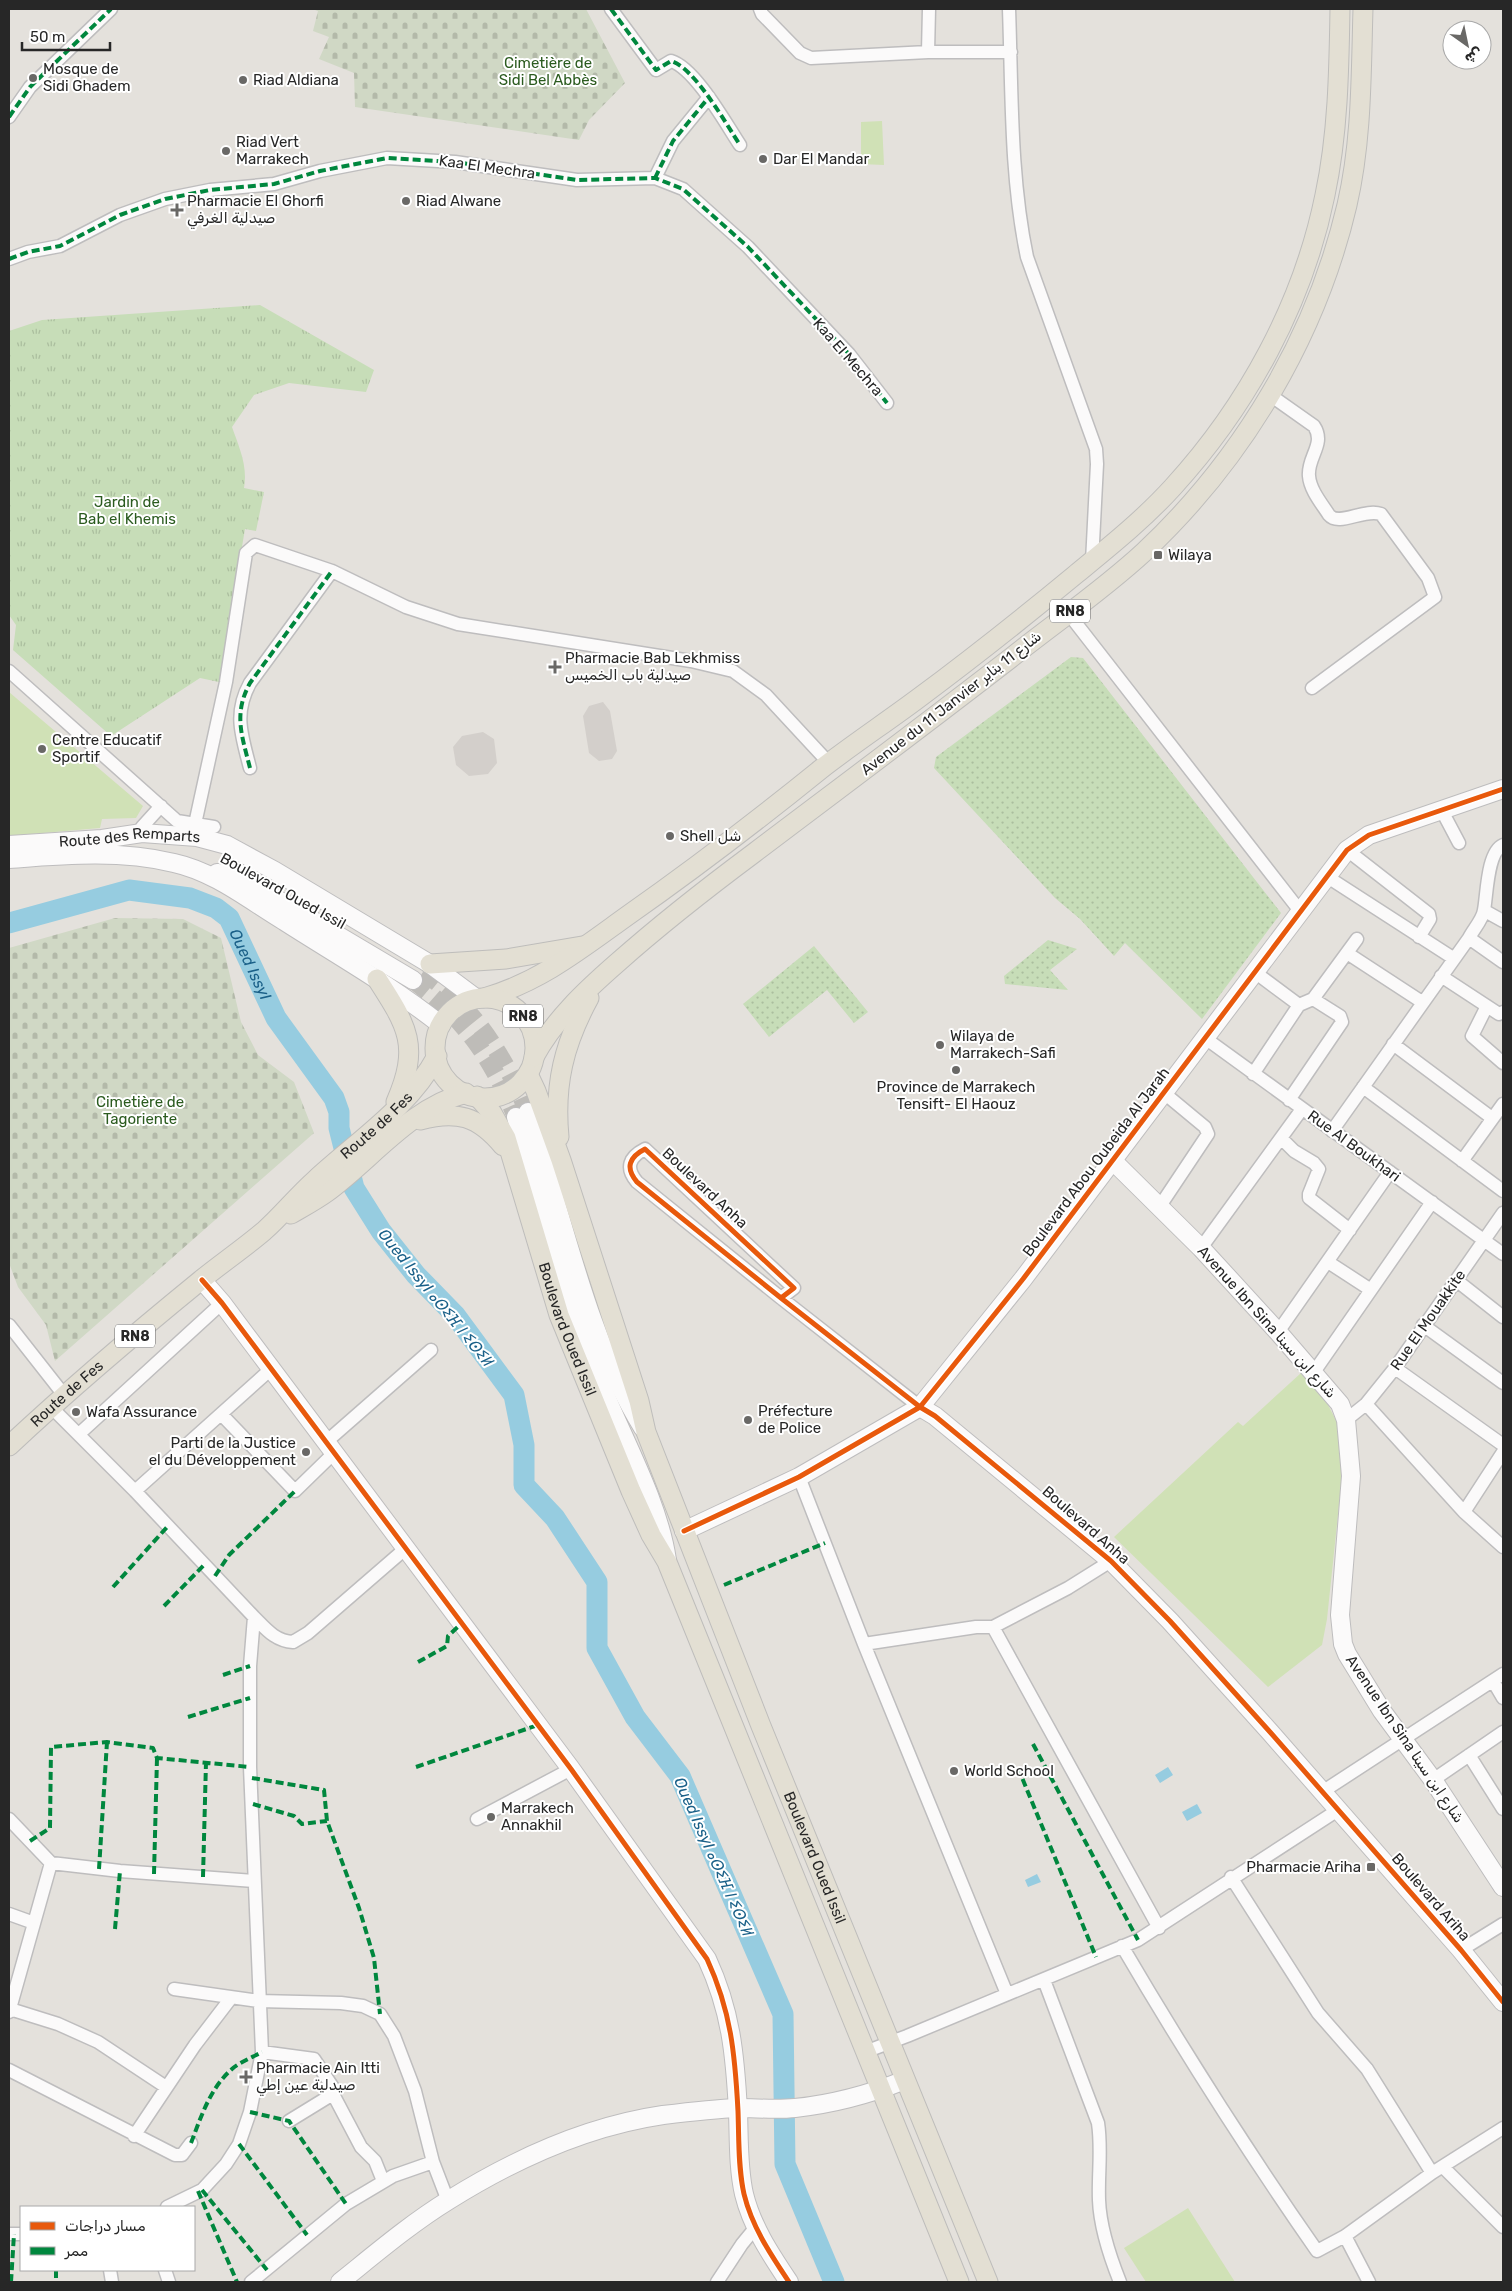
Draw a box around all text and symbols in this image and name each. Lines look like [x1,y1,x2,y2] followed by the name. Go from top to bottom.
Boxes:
[22,20,110,52] scale bar
[1442,20,1492,70] north arrow
[30,28,65,46] text: 50 m
[1462,44,1486,68] text: ش
[499,54,598,89] park label: Cimetière de Sidi Bel Abbès
[43,60,130,95] place label: Mosque de Sidi Ghadem
[253,71,339,89] place label: Riad Aldiana
[27,72,39,84] marker: Mosque de Sidi Ghadem
[237,74,249,86] marker: Riad Aldiana
[236,133,309,168] place label: Riad Vert Marrakech
[220,145,232,157] marker: Riad Vert Marrakech
[773,150,870,168] place label: Dar El Mandar
[438,151,536,183] street label: Kaa El Mechra
[757,153,769,165] marker: Dar El Mandar
[187,192,324,230] place label: Pharmacie El Ghorfi صيدلية الغرفي
[416,192,501,210] place label: Riad Alwane
[400,195,412,207] marker: Riad Alwane
[171,204,183,216] marker: Pharmacie El Ghorfi صيدلية الغرفي
[809,314,887,400] street label: Kaa El Mechra
[78,493,176,528] park label: Jardin de Bab el Khemis
[1168,546,1212,564] place label: Wilaya
[1152,549,1164,561] marker: Wilaya
[1050,600,1090,622] road number: RN8
[857,627,1046,781] street label: Avenue du 11 Janvier شارع 11 يناير
[565,649,740,684] place label: Pharmacie Bab Lekhmiss صيدلية باب الخميس
[549,661,561,673] marker: Pharmacie Bab Lekhmiss صيدلية باب الخميس
[52,731,162,766] place label: Centre Educatif Sportif
[36,743,48,755] marker: Centre Educatif Sportif
[58,824,201,851] street label: Route des Remparts
[680,827,741,845] place label: Shell شل
[664,830,676,842] marker: Shell شل
[217,849,349,933] street label: Boulevard Oued Issil
[225,926,275,1004] water label: Oued Issyl
[503,1004,543,1028] road number: RN8
[950,1027,1056,1062] place label: Wilaya de Marrakech-Safi
[934,1039,946,1051] marker: Wilaya de Marrakech-Safi
[950,1064,962,1076] marker: Province de Marrakech Tensift- El Haouz
[1019,1064,1173,1260] street label: Boulevard Abou Oubeida Al Jarah
[877,1078,1035,1113] place label: Province de Marrakech Tensift- El Haouz
[337,1088,417,1163] street label: Route de Fes
[96,1093,184,1128] park label: Cimetière de Tagoriente
[1304,1106,1404,1186] street label: Rue Al Boukhari
[659,1144,751,1232] street label: Boulevard Anha
[374,1225,498,1371] water label: Oued Issyl ⴰⵙⵉⴼ ⵏ ⵉⵙⵉⵍ
[1192,1242,1340,1403] street label: Avenue Ibn Sina شارع ابن سينا
[535,1260,600,1398] street label: Boulevard Oued Issil
[1387,1266,1469,1374] street label: Rue El Mouakkite
[115,1324,155,1348] road number: RN8
[27,1357,107,1431] street label: Route de Fes
[758,1402,833,1437] place label: Préfecture de Police
[86,1403,197,1421] place label: Wafa Assurance
[70,1406,82,1418] marker: Wafa Assurance
[742,1414,754,1426] marker: Préfecture de Police
[149,1434,296,1469] place label: Parti de la Justice el du Développement
[300,1446,312,1458] marker: Parti de la Justice el du Développement
[1039,1482,1133,1568] street label: Boulevard Anha
[1340,1652,1468,1827] street label: Avenue Ibn Sina شارع ابن سينا
[964,1762,1054,1780] place label: World School
[948,1765,960,1777] marker: World School
[670,1774,758,1940] water label: Oued Issyl ⴰⵙⵉⴼ ⵏ ⵉⵙⵉⵍ
[780,1789,850,1926] street label: Boulevard Oued Issil
[501,1799,574,1834] place label: Marrakech Annakhil
[485,1811,497,1823] marker: Marrakech Annakhil
[1388,1849,1474,1945] street label: Boulevard Ariha
[1246,1858,1361,1876] place label: Pharmacie Ariha
[1365,1861,1377,1873] marker: Pharmacie Ariha
[256,2059,380,2097] place label: Pharmacie Ain Itti صيدلية عين إطي
[240,2071,252,2083] marker: Pharmacie Ain Itti صيدلية عين إطي
[20,2206,195,2271] legend
[65,2217,146,2235] text: مسار دراجات
[64,2242,88,2260] text: ممر

